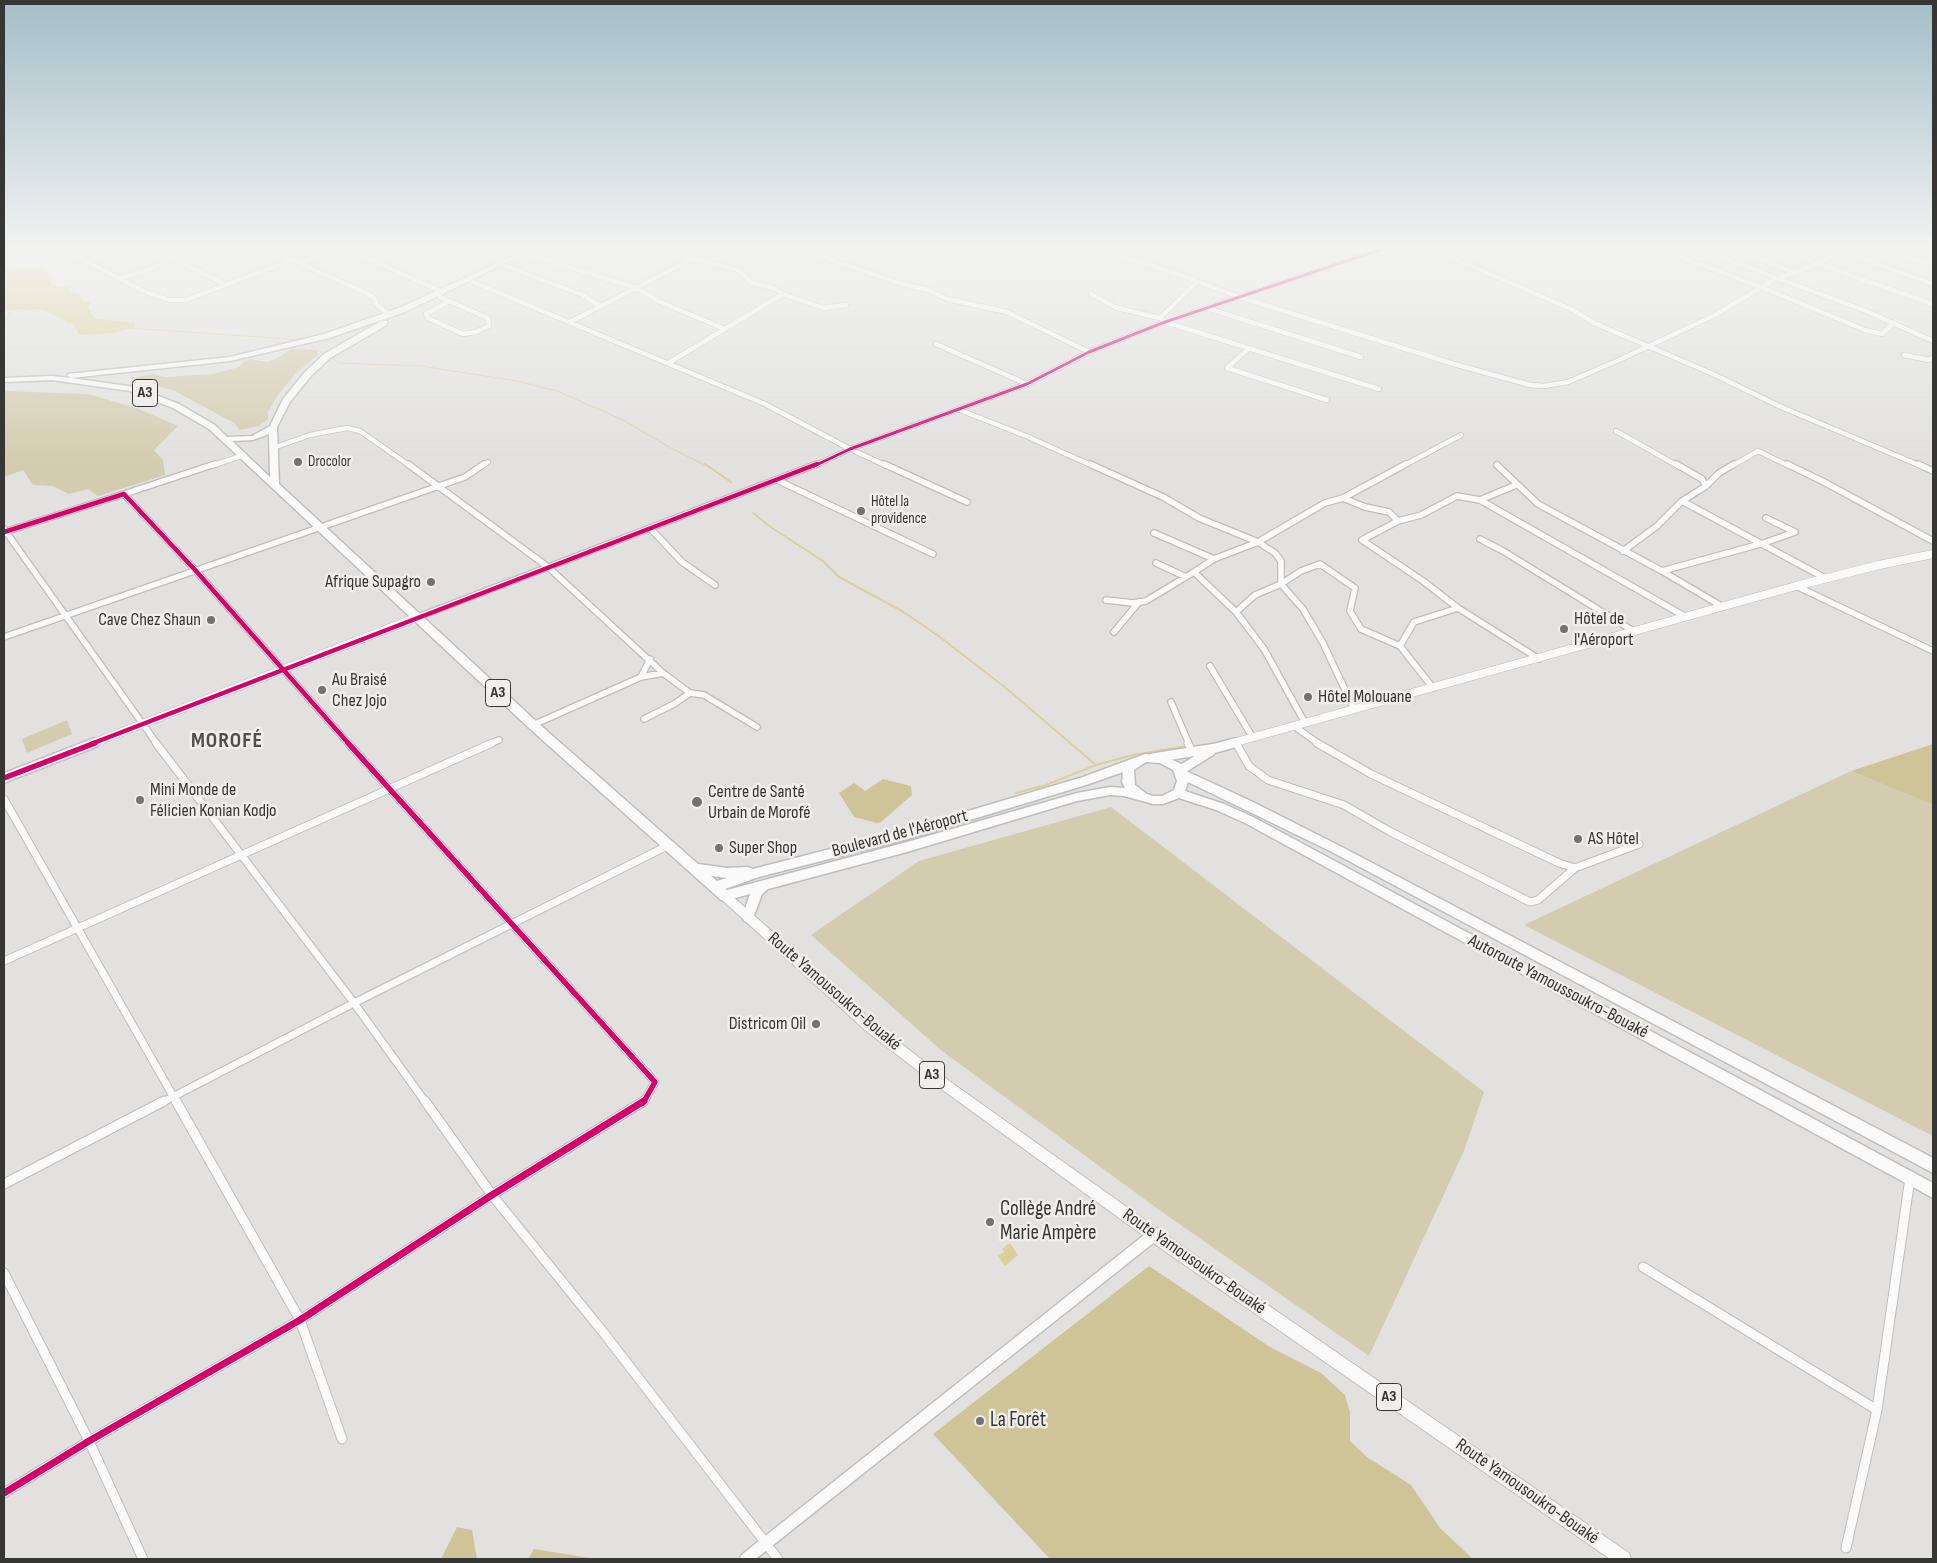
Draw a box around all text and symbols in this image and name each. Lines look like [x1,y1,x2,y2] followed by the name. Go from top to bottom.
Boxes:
[132,379,158,406] road number: A3
[308,453,351,471] place label: Drocolor
[292,456,304,468] marker: Drocolor
[871,493,927,528] place label: Hôtel la providence
[855,505,867,517] marker: Hôtel la providence
[325,571,421,593] place label: Afrique Supagro
[425,576,437,588] marker: Afrique Supagro
[1574,608,1634,650] place label: Hôtel de l'Aéroport
[98,609,201,631] place label: Cave Chez Shaun
[205,614,217,626] marker: Cave Chez Shaun
[1558,623,1570,635] marker: Hôtel de l'Aéroport
[332,669,387,712] place label: Au Braisé Chez Jojo
[486,680,510,706] road number: A3
[316,684,328,696] marker: Au Braisé Chez Jojo
[1318,686,1412,708] place label: Hôtel Molouane
[1302,691,1314,703] marker: Hôtel Molouane
[190,728,264,754] district label: MOROFÉ
[150,779,277,822] place label: Mini Monde de Félicien Konian Kodjo
[708,781,810,824] place label: Centre de Santé Urbain de Morofé
[134,794,146,806] marker: Mini Monde de Félicien Konian Kodjo
[690,795,704,809] marker: Centre de Santé Urbain de Morofé
[830,806,970,862] street label: Boulevard de l'Aéroport
[1588,828,1639,850] place label: AS Hôtel
[1572,833,1584,845] marker: AS Hôtel
[729,837,797,859] place label: Super Shop
[713,842,725,854] marker: Super Shop
[763,928,905,1056] street label: Route Yamousoukro-Bouaké
[1464,930,1652,1044] street label: Autoroute Yamoussoukro-Bouaké
[729,1013,806,1035] place label: Districom Oil
[810,1018,822,1030] marker: Districom Oil
[920,1062,944,1088] road number: A3
[1000,1197,1096,1247] place label: Collège André Marie Ampère
[1118,1204,1270,1320] street label: Route Yamousoukro-Bouaké
[984,1216,996,1228] marker: Collège André Marie Ampère
[1376,1384,1402,1410] road number: A3
[990,1408,1046,1434] place label: La Forêt
[974,1415,986,1427] marker: La Forêt
[1451,1434,1603,1550] street label: Route Yamousoukro-Bouaké

